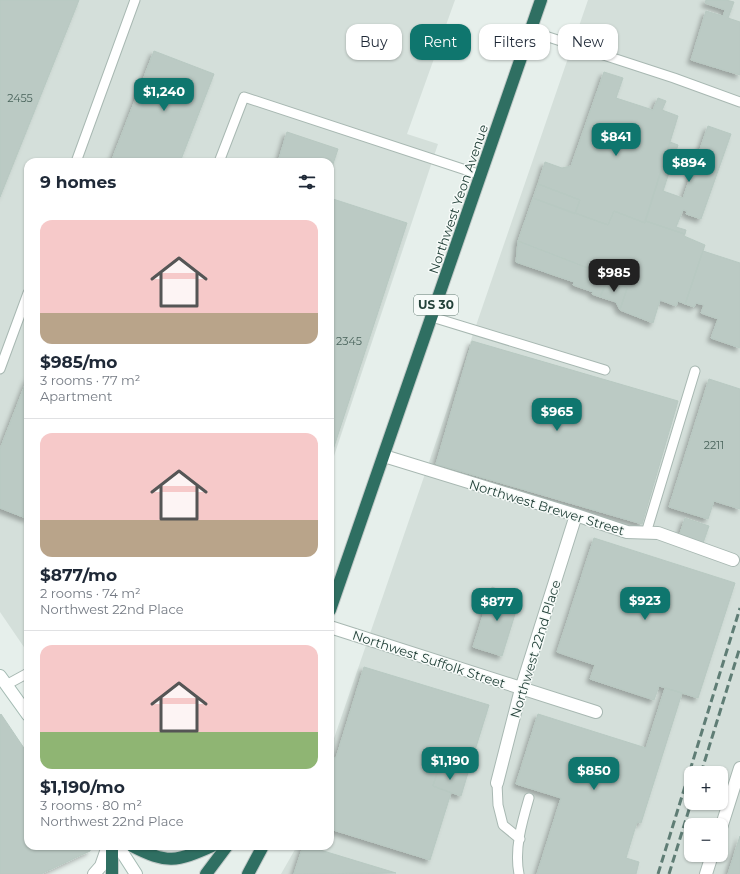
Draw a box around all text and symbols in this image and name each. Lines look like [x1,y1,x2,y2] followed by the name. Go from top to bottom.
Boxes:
[346,24,402,60] chip: Buy
[410,24,471,60] chip: Rent
[479,24,550,60] chip: Filters
[558,24,618,60] chip: New
[131,78,197,112] pin: $1,240
[143,83,185,99] text: $1,240
[7,91,33,105] house number: 2455
[425,122,491,276] street label: Northwest Yeon Avenue
[592,123,640,157] pin: $841
[601,128,631,144] text: $841
[665,149,713,183] pin: $894
[672,154,706,170] text: $894
[296,171,318,193] icon: filters
[40,172,116,192] text: 9 homes
[143,246,215,318] icon: home
[590,259,638,293] pin: $985
[598,264,630,280] text: $985
[414,295,458,315] road number: US 30
[336,334,362,348] house number: 2345
[40,352,117,372] text: $985/mo
[40,372,140,388] text: 3 rooms · 77 m²
[40,388,112,404] text: Apartment
[533,398,581,432] pin: $965
[541,403,573,419] text: $965
[704,438,724,452] house number: 2211
[143,459,215,531] icon: home
[467,476,627,538] street label: Northwest Brewer Street
[40,565,117,585] text: $877/mo
[506,578,564,720] street label: Northwest 22nd Place
[40,585,141,601] text: 2 rooms · 74 m²
[621,587,669,621] pin: $923
[473,588,521,622] pin: $877
[629,592,661,608] text: $923
[481,593,514,609] text: $877
[40,601,184,617] text: Northwest 22nd Place
[351,627,507,691] street label: Northwest Suffolk Street
[143,671,215,743] icon: home
[417,747,483,781] pin: $1,190
[431,752,469,768] text: $1,190
[570,757,618,791] pin: $850
[577,762,611,778] text: $850
[684,766,728,862] map controls
[684,766,728,810] button: +
[40,777,125,797] text: $1,190/mo
[40,797,142,813] text: 3 rooms · 80 m²
[40,813,184,829] text: Northwest 22nd Place
[684,818,728,862] button: −

